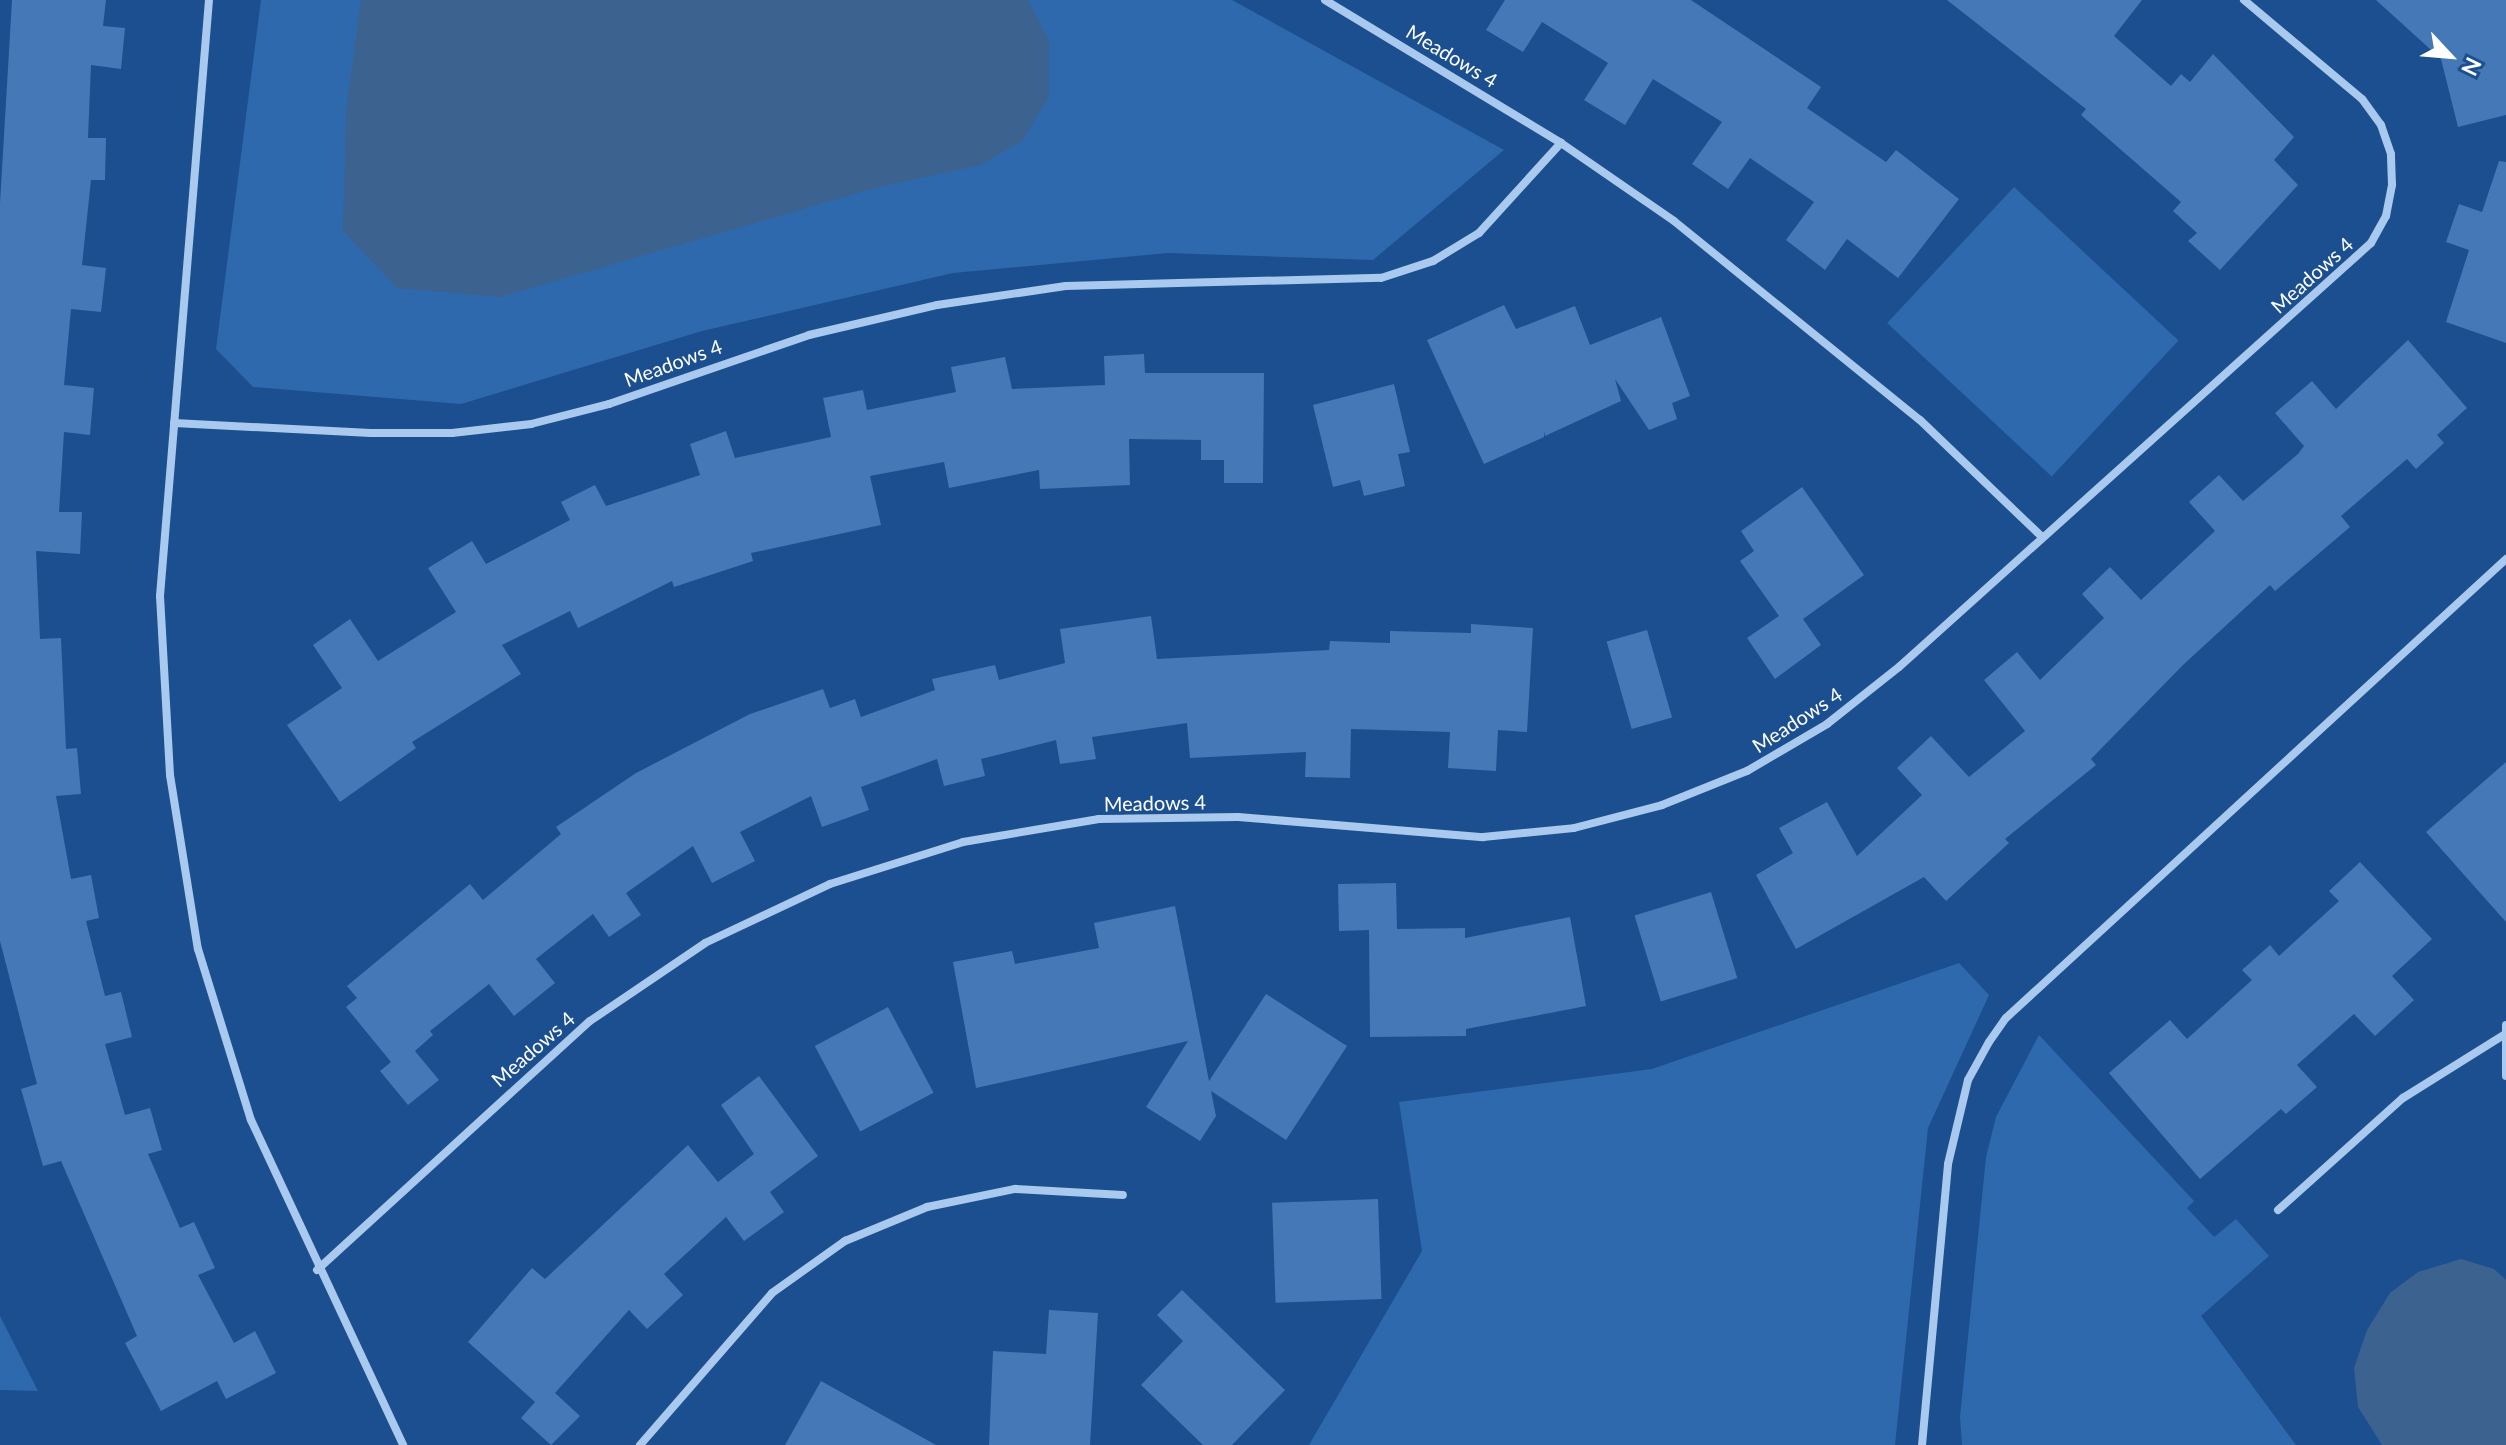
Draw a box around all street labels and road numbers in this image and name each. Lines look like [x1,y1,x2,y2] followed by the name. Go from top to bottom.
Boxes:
[1402,19,1502,93] street label: Meadows 4
[2266,232,2358,318] street label: Meadows 4
[621,334,725,392] street label: Meadows 4
[1748,682,1846,758] street label: Meadows 4
[1104,790,1206,816] street label: Meadows 4
[487,1006,579,1092] street label: Meadows 4

